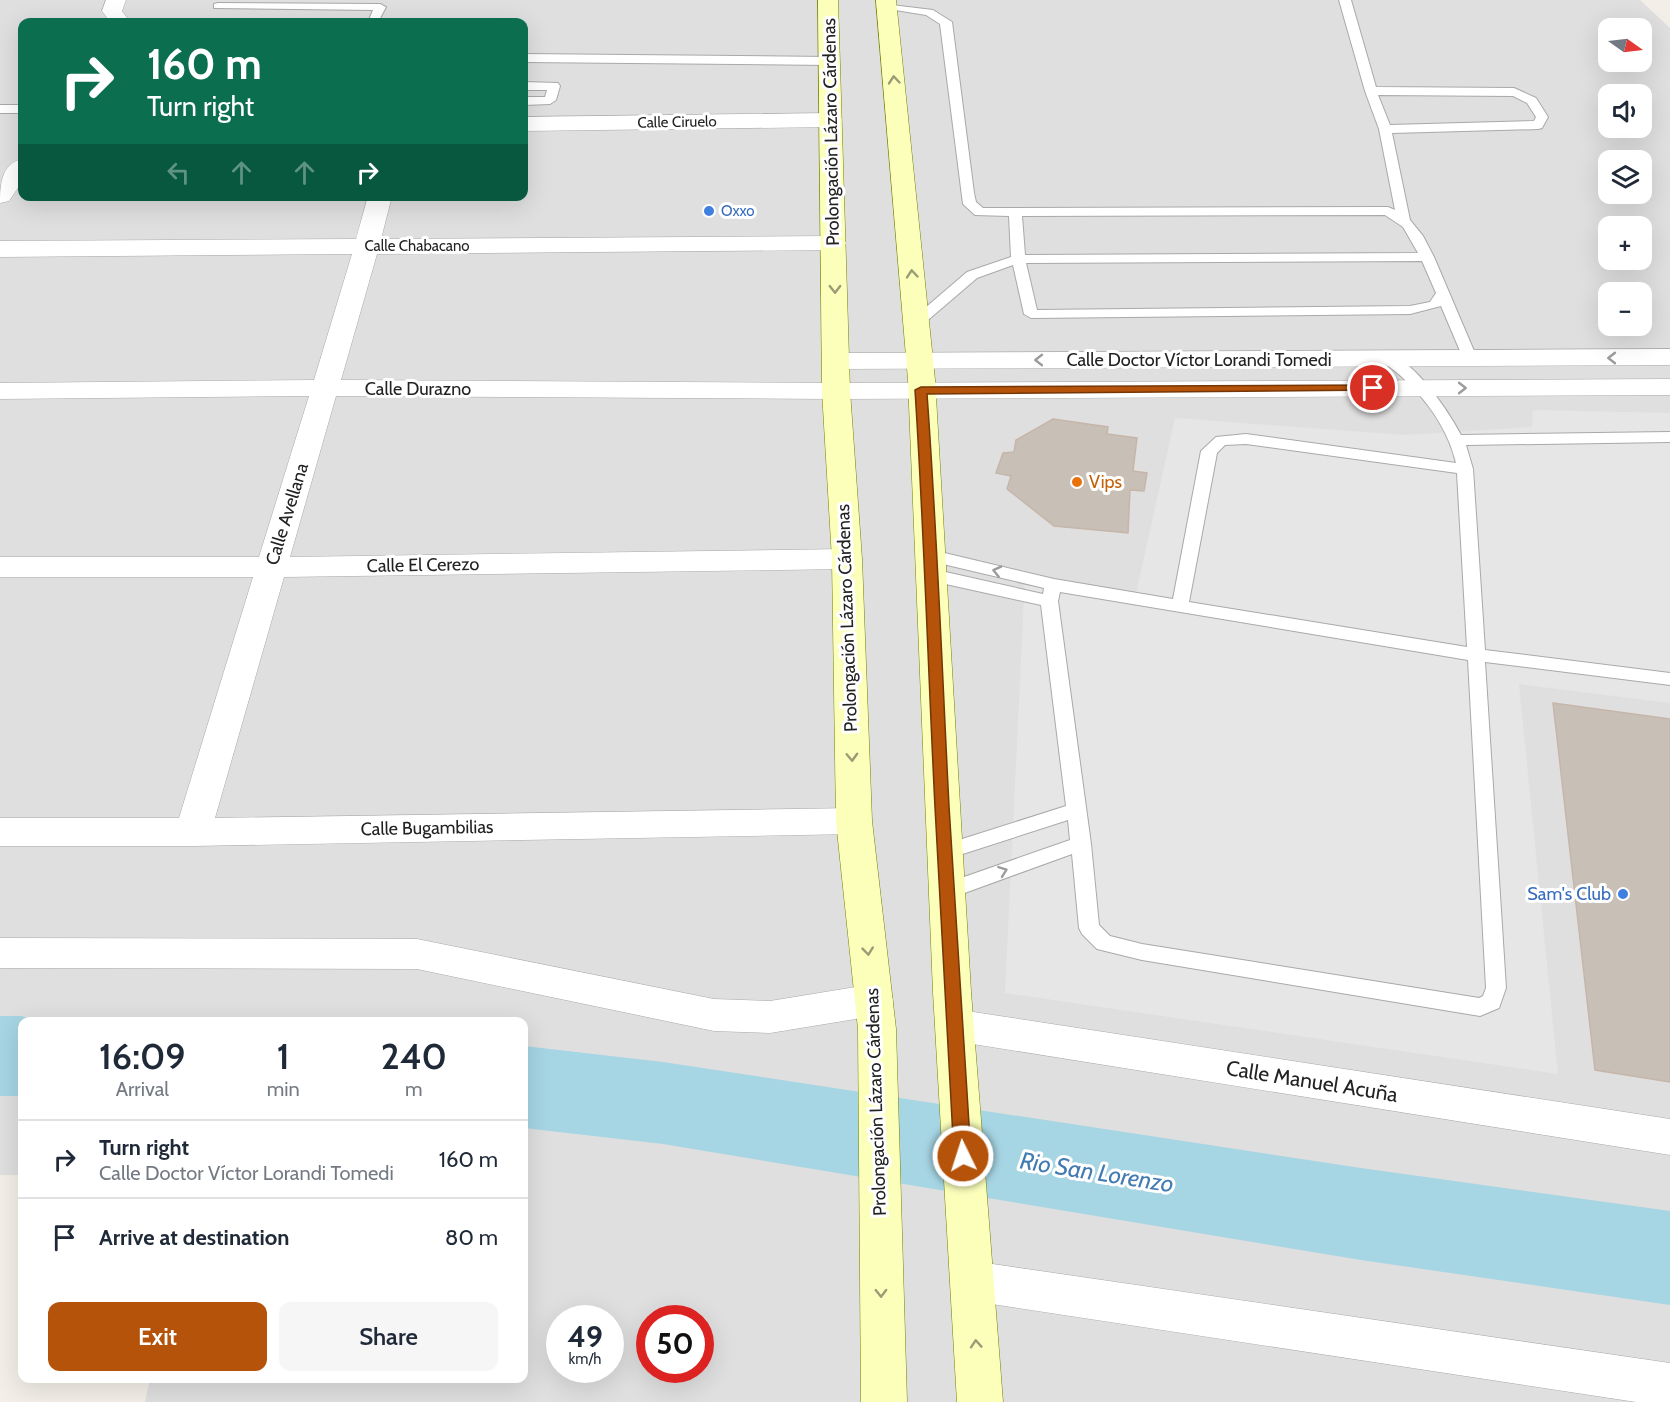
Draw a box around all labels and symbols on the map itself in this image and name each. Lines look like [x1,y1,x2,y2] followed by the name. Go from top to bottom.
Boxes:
[818,18,844,246] street label: Prolongación Lázaro Cárdenas
[1598,18,1652,72] north arrow
[888,75,901,85] one-way arrow
[637,112,717,132] street label: Calle Ciruelo
[721,202,755,220] place label: Oxxo
[702,204,716,218] marker: Oxxo
[364,237,470,255] street label: Calle Chabacano
[906,270,919,279] one-way arrow
[829,285,841,294] one-way arrow
[1066,349,1332,371] street label: Calle Doctor Víctor Lorandi Tomedi
[1607,352,1616,364] one-way arrow
[1034,354,1043,366] one-way arrow
[1347,362,1398,413] pin
[365,378,471,400] street label: Calle Durazno
[1457,382,1466,394] one-way arrow
[261,460,313,568] street label: Calle Avellana
[1089,471,1122,493] place label: Vips
[1070,475,1084,489] marker: Vips
[832,504,862,732] street label: Prolongación Lázaro Cárdenas
[367,553,480,577] street label: Calle El Cerezo
[993,565,1003,578] one-way arrow
[846,752,858,761] one-way arrow
[360,816,494,840] street label: Calle Bugambilias
[997,865,1008,878] one-way arrow
[1527,883,1611,905] place label: Sam's Club
[1616,887,1630,901] marker: Sam's Club
[862,947,874,956] one-way arrow
[861,988,891,1216] street label: Prolongación Lázaro Cárdenas
[1224,1055,1400,1107] street label: Calle Manuel Acuña
[931,1124,995,1188] position arrow
[1018,1146,1176,1198] water label: Rio San Lorenzo
[875,1288,888,1297] one-way arrow
[636,1305,714,1383] speed limit sign: 50
[970,1339,983,1348] one-way arrow

